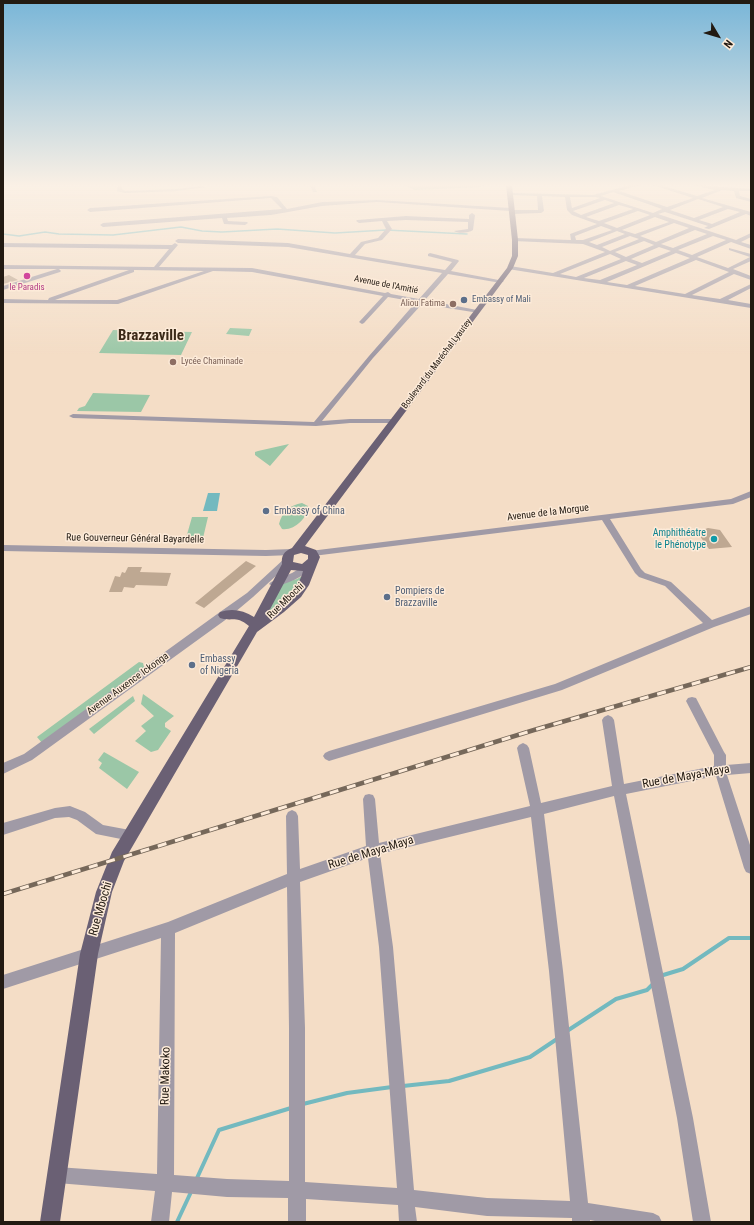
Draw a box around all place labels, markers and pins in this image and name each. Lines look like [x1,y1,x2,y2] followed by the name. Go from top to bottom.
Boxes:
[22,271,32,281] marker: le Paradis
[9,283,45,293] place label: le Paradis
[459,295,469,305] marker: Embassy of Mali
[472,295,531,305] place label: Embassy of Mali
[400,299,445,309] place label: Aliou Fatima
[448,299,458,309] marker: Aliou Fatima
[168,357,178,367] marker: Lycée Chaminade
[181,357,243,367] place label: Lycée Chaminade
[274,505,345,517] place label: Embassy of China
[261,506,271,516] marker: Embassy of China
[653,527,706,550] place label: Amphithéatre le Phénotype
[709,534,719,544] marker: Amphithéatre le Phénotype
[395,585,444,608] place label: Pompiers de Brazzaville
[382,592,392,602] marker: Pompiers de Brazzaville
[200,653,239,676] place label: Embassy of Nigeria
[187,660,197,670] marker: Embassy of Nigeria

